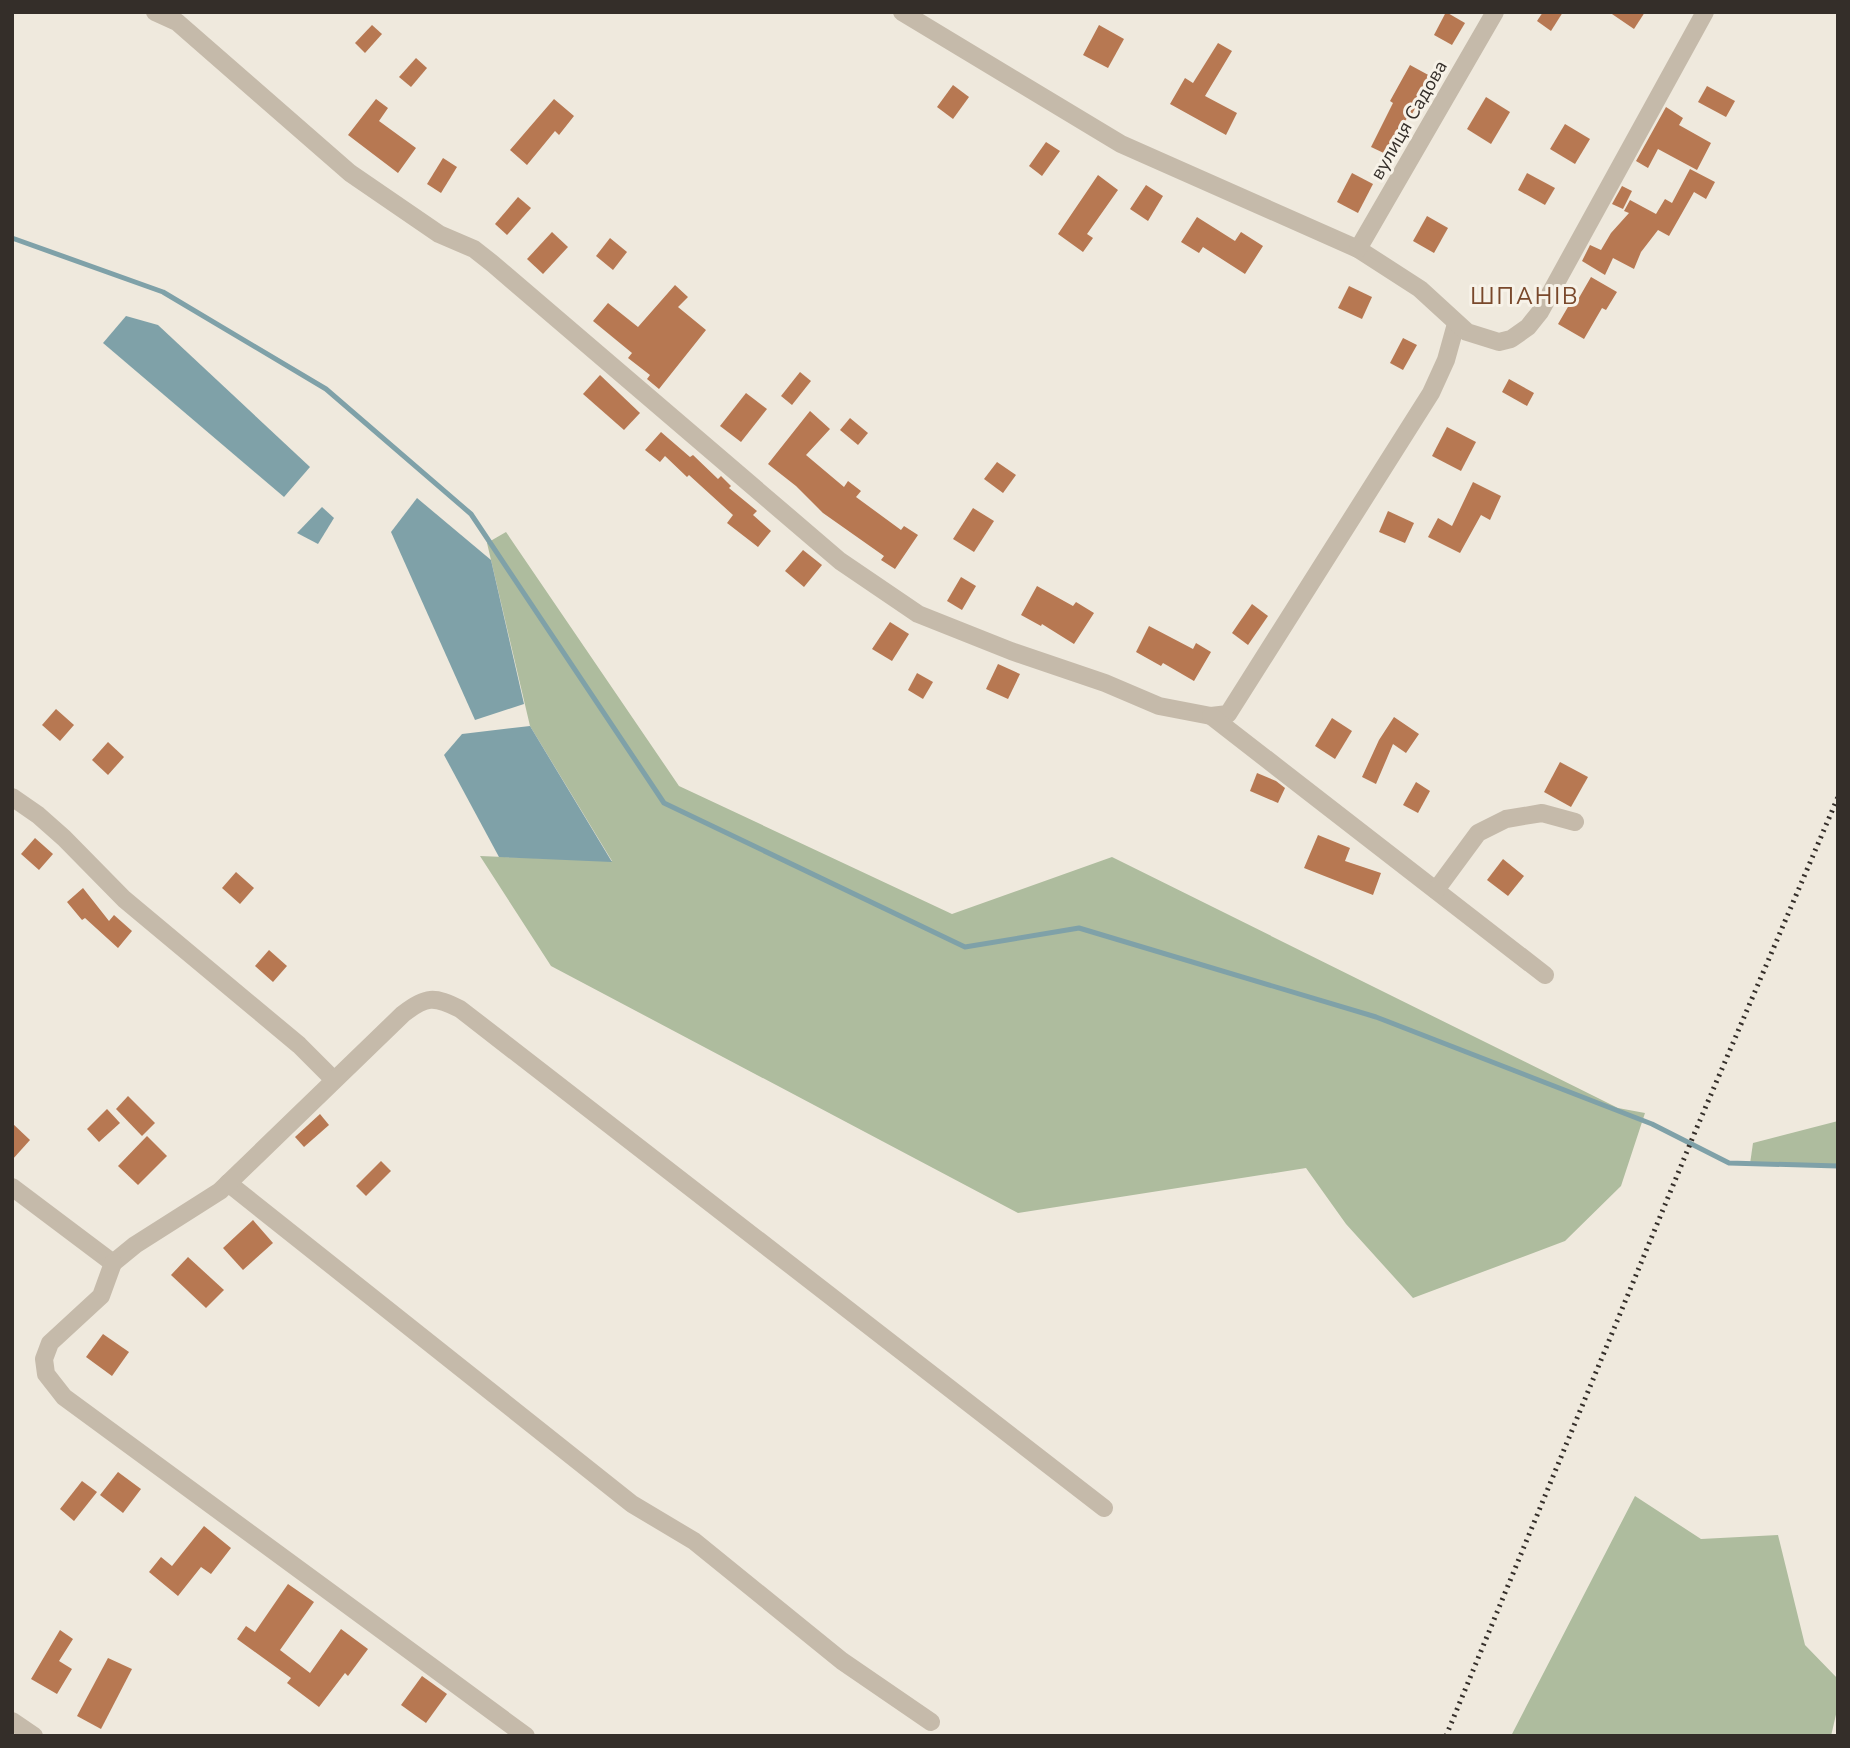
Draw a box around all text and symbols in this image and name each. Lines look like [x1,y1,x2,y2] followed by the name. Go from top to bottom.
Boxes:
[1364,56,1454,184] street label: вулиця Садова
[1470,281,1580,312] district label: ШПАНІВ

